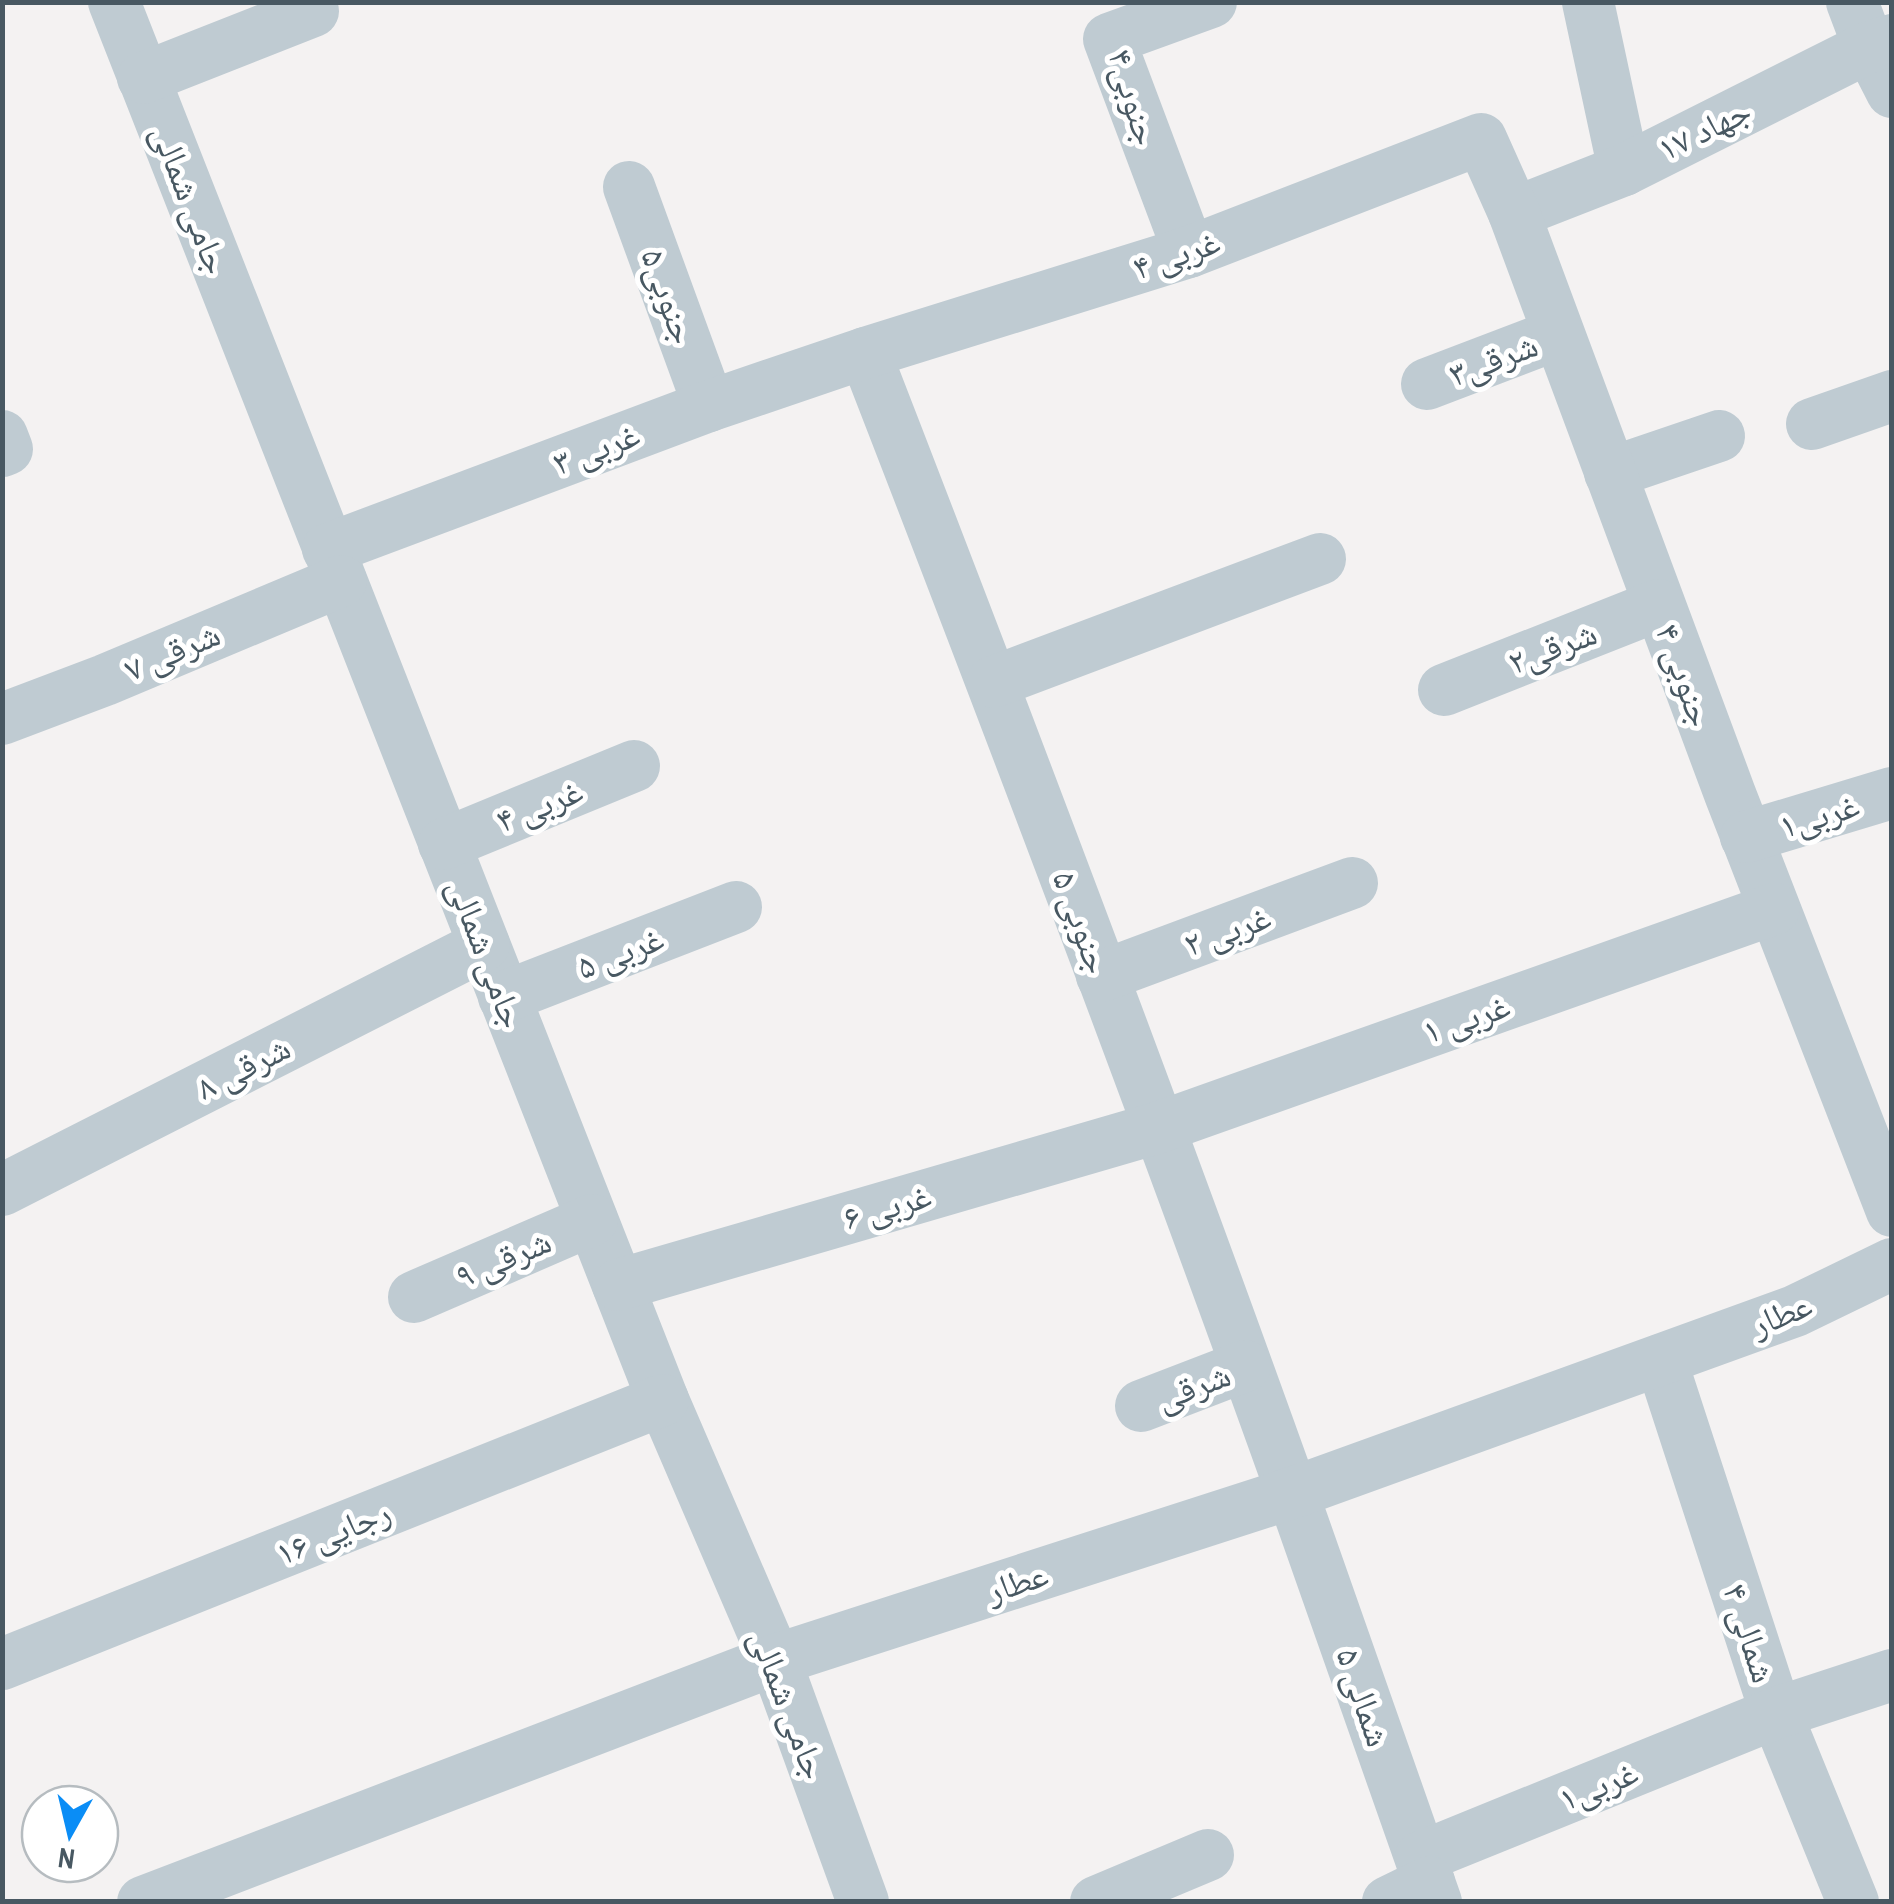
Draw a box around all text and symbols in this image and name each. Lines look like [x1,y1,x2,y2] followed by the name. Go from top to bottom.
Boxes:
[1097,43,1171,151] street label: جنوبی۴
[1649,86,1759,172] street label: جهاد ۱۷
[141,117,241,281] street label: جامی شمالی
[1126,217,1226,291] street label: غربی ۴
[630,242,708,350] street label: جنوبی۵
[1442,321,1544,397] street label: شرقی۳
[546,410,646,486] street label: غربی ۳
[1501,609,1603,685] street label: شرقی۲
[117,610,227,692] street label: شرقی ۷
[1645,617,1725,733] street label: جنوبی ۴
[489,767,589,843] street label: غربی ۴
[1773,781,1865,849] street label: غربی۱
[1042,864,1122,980] street label: جنوبی ۵
[437,871,537,1035] street label: جامی شمالی
[1177,893,1277,967] street label: غربی ۲
[570,914,670,990] street label: غربی ۵
[1416,981,1516,1055] street label: غربی ۱
[188,1023,298,1111] street label: شرقی ۸
[838,1171,936,1241] street label: غربی ۶
[448,1217,558,1299] street label: شرقی ۹
[1742,1281,1819,1348] street label: عطار
[1149,1350,1237,1422] street label: شرقی
[269,1488,397,1576] street label: رجایی ۱۶
[979,1550,1054,1614] street label: عطار
[1712,1577,1788,1689] street label: شمالی ۴
[739,1622,839,1786] street label: جامی شمالی
[1325,1641,1403,1753] street label: شمالی ۵
[1552,1748,1644,1822] street label: غربی۱
[20,1784,120,1884] north arrow
[56,1839,77,1879] text: N

